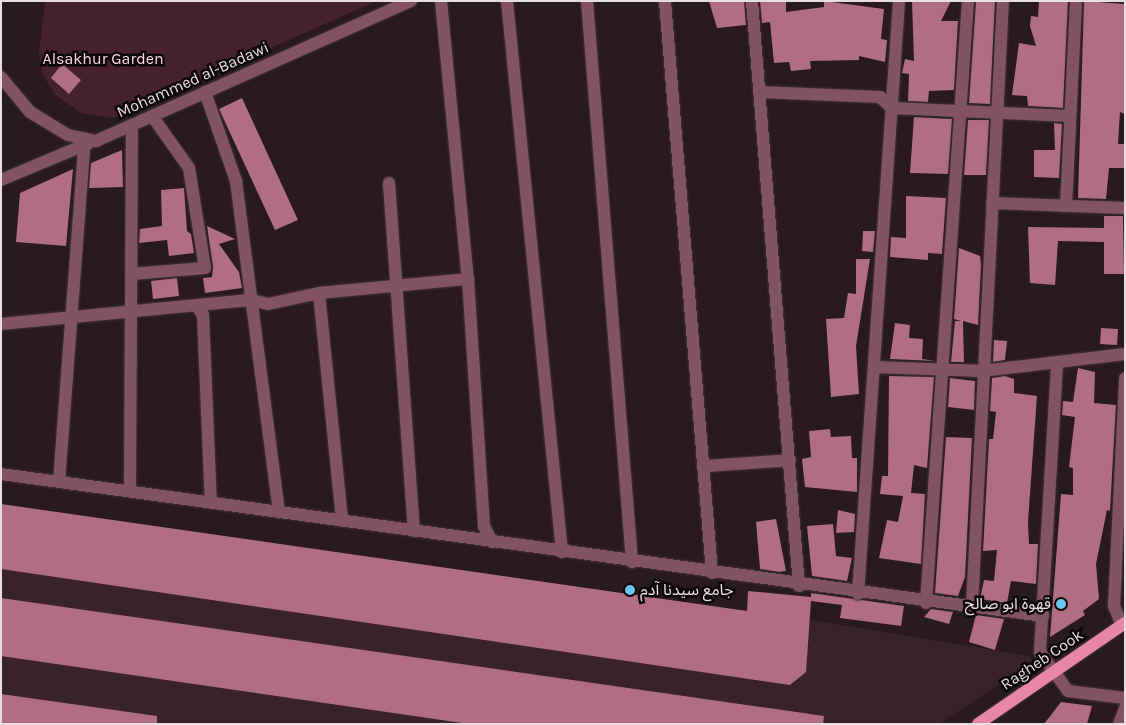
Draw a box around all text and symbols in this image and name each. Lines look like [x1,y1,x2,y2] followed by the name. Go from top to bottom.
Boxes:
[114,38,272,122] street label: Mohammed al-Badawi
[42,49,164,69] park label: Alsakhur Garden
[640,580,734,600] place label: جامع سيدنا آدم
[624,584,636,596] marker: جامع سيدنا آدم
[965,594,1051,614] place label: قهوة ابو صالح
[1055,598,1067,610] marker: قهوة ابو صالح
[997,625,1087,695] street label: Ragheb Cook

